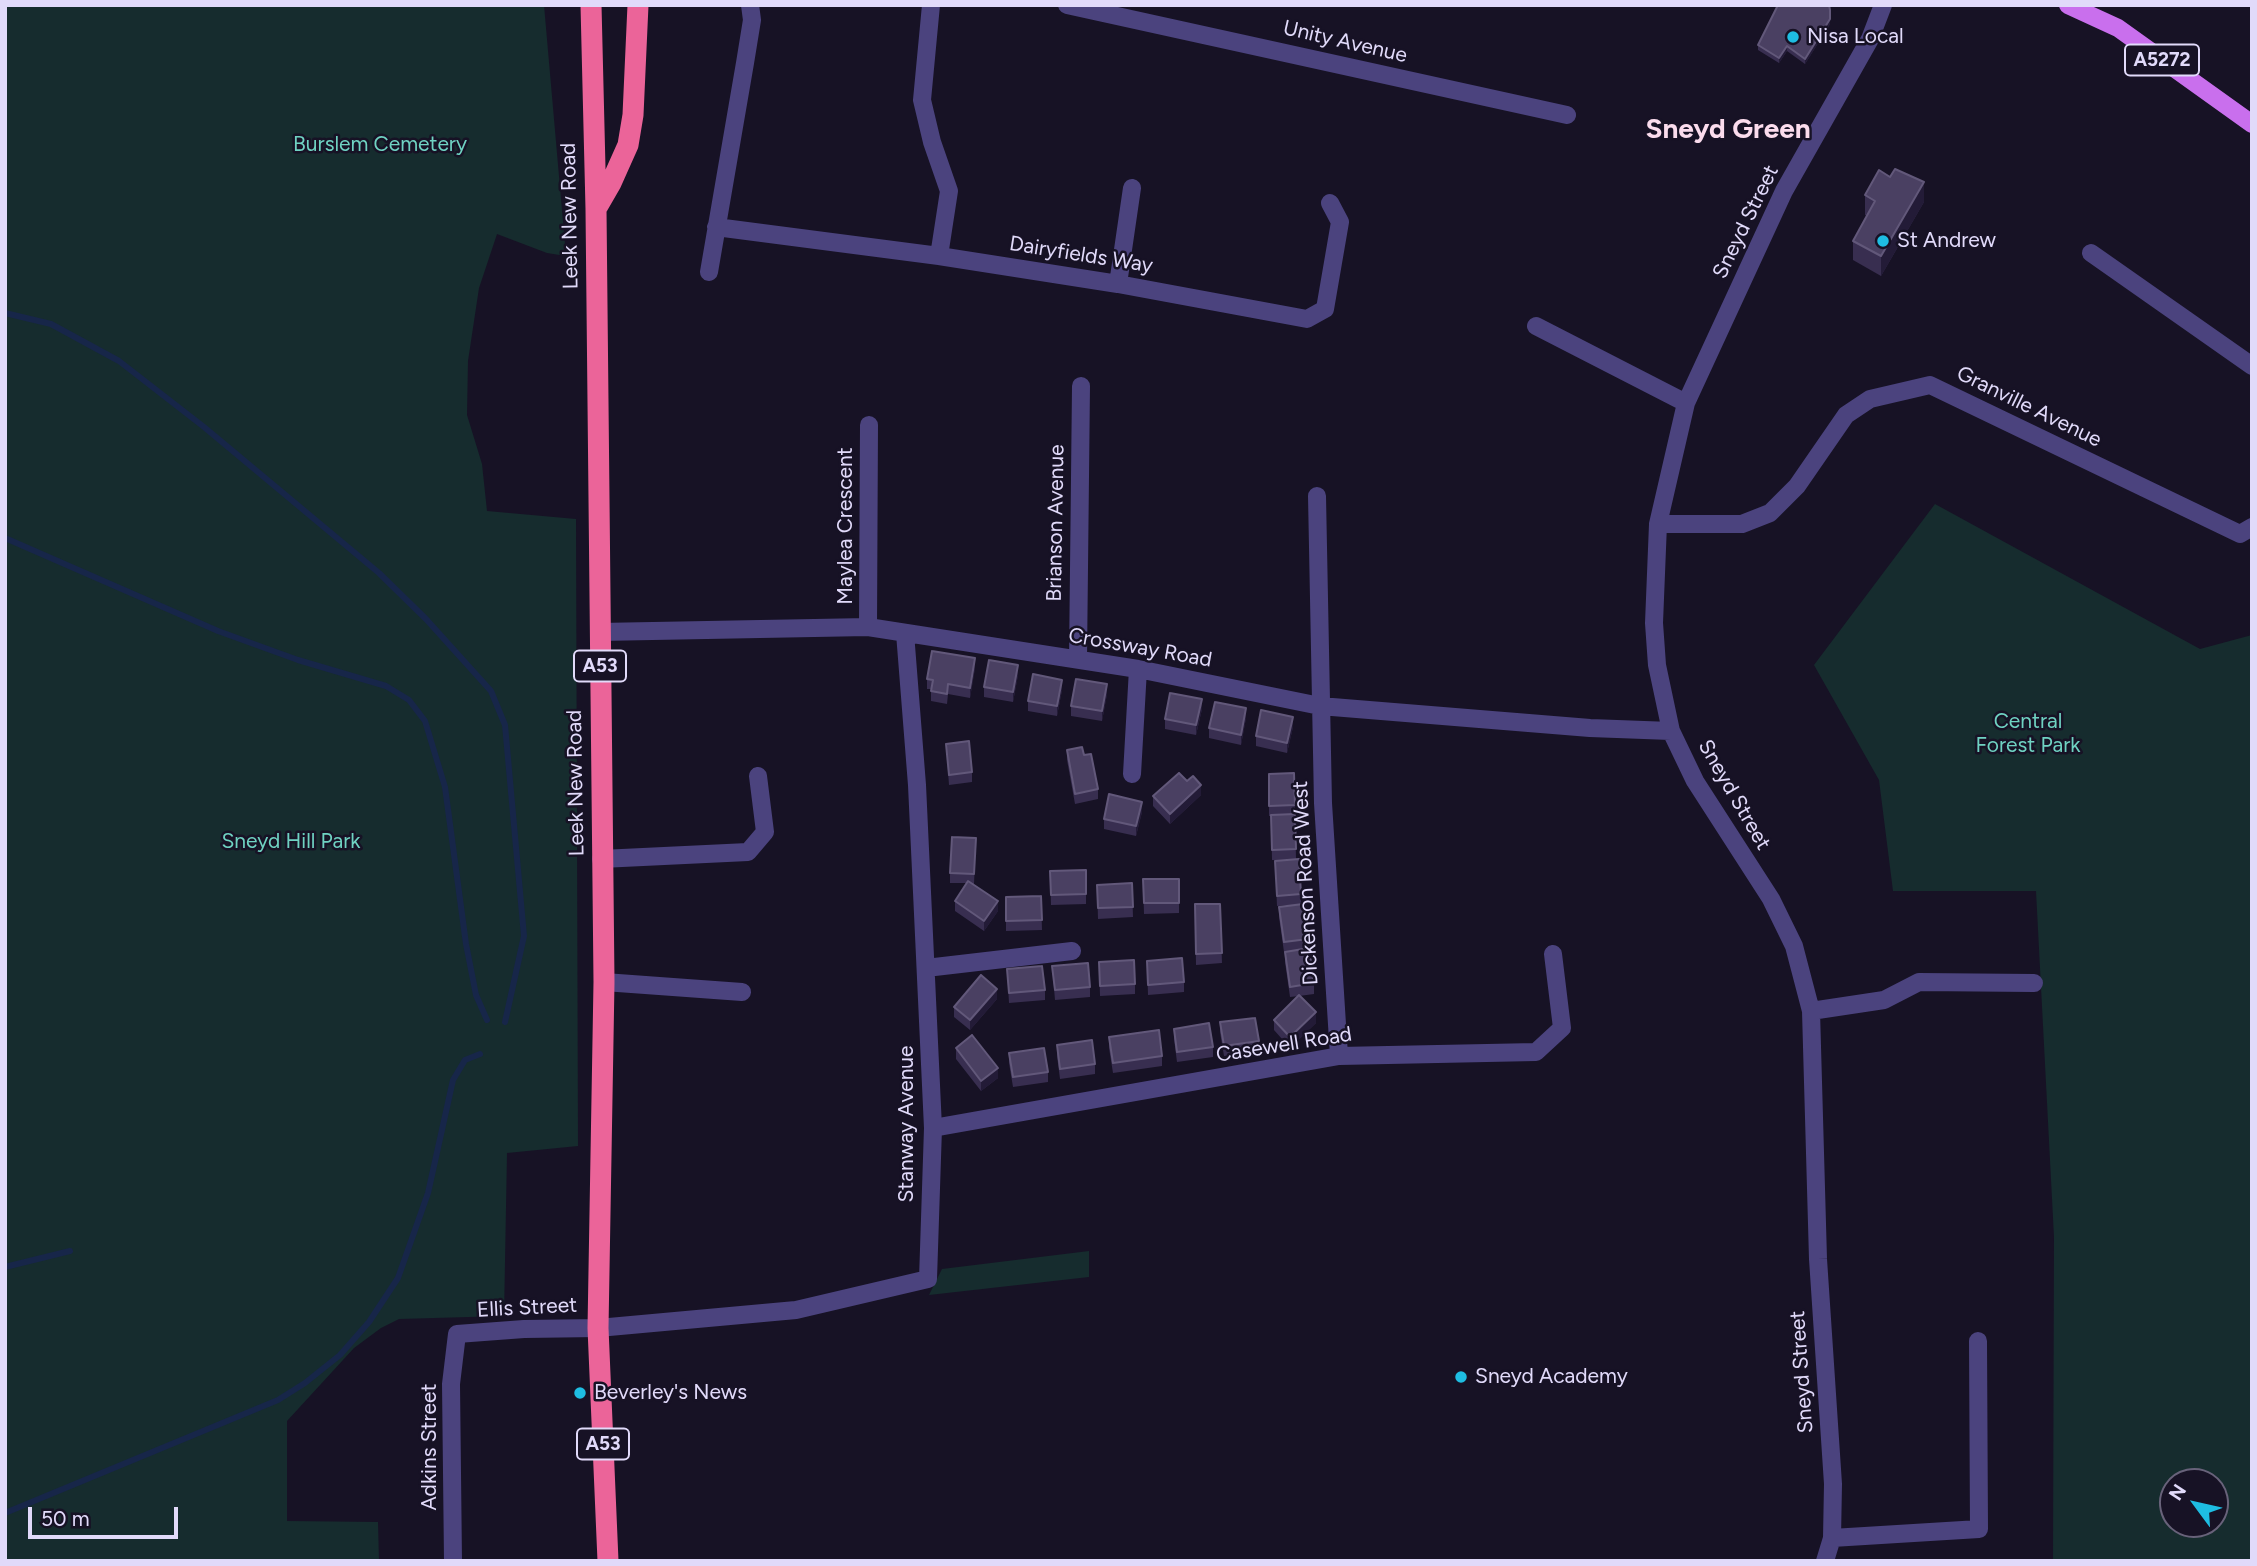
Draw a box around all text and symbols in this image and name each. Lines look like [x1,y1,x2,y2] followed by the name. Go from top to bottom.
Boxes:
[1280,15,1410,69] street label: Unity Avenue
[1807,24,1904,50] place label: Nisa Local
[1785,29,1801,45] marker: Nisa Local
[2125,44,2199,76] road number: A5272
[1645,113,1811,147] district label: Sneyd Green
[293,132,467,158] park label: Burslem Cemetery
[556,142,584,290] street label: Leek New Road
[1708,161,1784,283] street label: Sneyd Street
[1897,228,1996,254] place label: St Andrew
[1007,231,1155,279] street label: Dairyfields Way
[1875,233,1891,249] marker: St Andrew
[1952,361,2106,453] street label: Granville Avenue
[1042,444,1070,602] street label: Brianson Avenue
[833,447,859,605] street label: Maylea Crescent
[1066,623,1214,673] street label: Crossway Road
[574,650,626,681] road number: A53
[562,709,590,857] street label: Leek New Road
[1976,709,2080,759] park label: Central Forest Park
[1692,735,1776,855] street label: Sneyd Street
[1288,780,1324,986] street label: Dickenson Road West
[221,829,361,855] park label: Sneyd Hill Park
[1214,1022,1354,1068] street label: Casewell Road
[894,1045,920,1203] street label: Stanway Avenue
[476,1293,578,1323] street label: Ellis Street
[1785,1310,1819,1434] street label: Sneyd Street
[1475,1364,1628,1390] place label: Sneyd Academy
[1453,1369,1469,1385] marker: Sneyd Academy
[594,1380,747,1406] place label: Beverley's News
[417,1384,443,1510] street label: Adkins Street
[572,1385,588,1401] marker: Beverley's News
[577,1428,629,1460] road number: A53
[2159,1468,2229,1538] north arrow
[2164,1480,2191,1505] text: N
[32,1492,182,1536] scale bar
[41,1506,90,1531] text: 50 m

